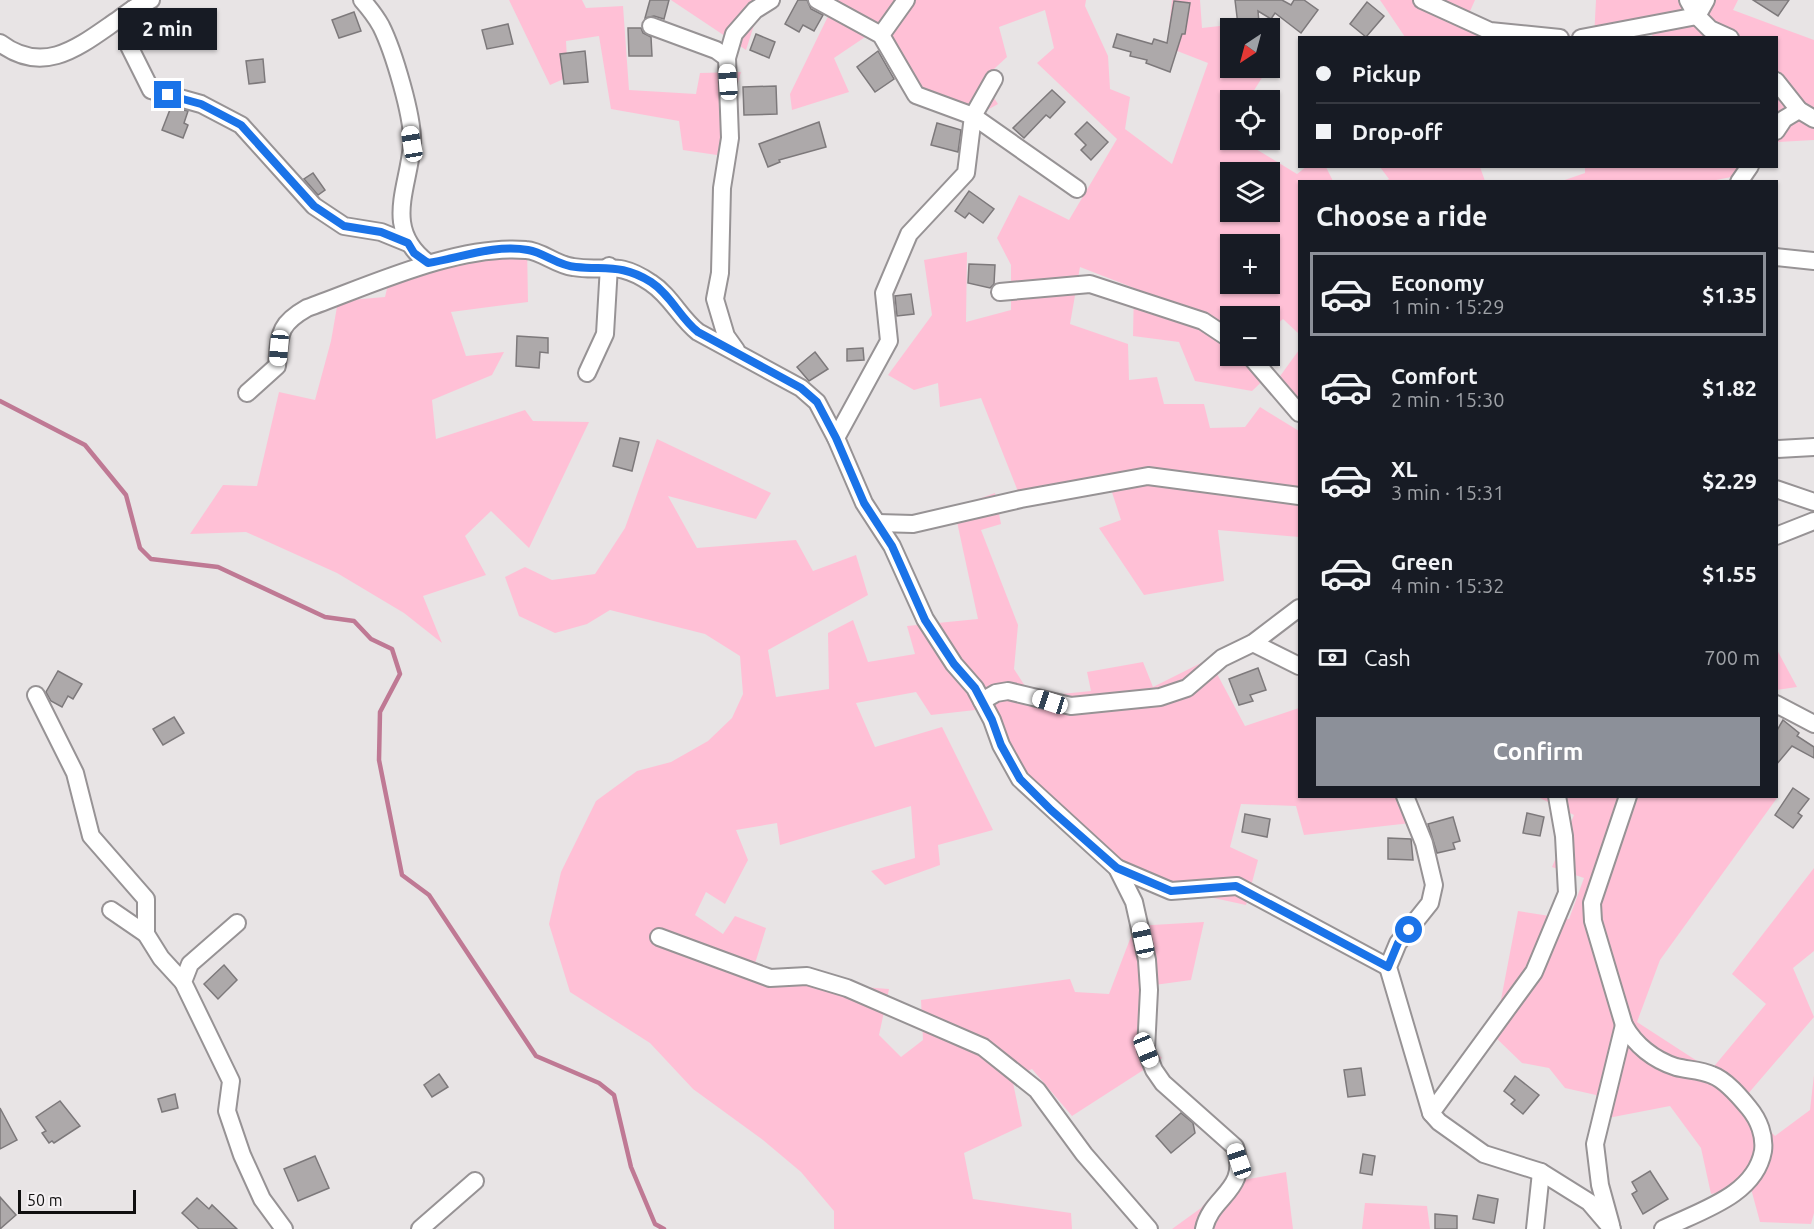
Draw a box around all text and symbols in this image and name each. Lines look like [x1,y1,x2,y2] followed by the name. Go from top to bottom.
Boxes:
[118,8,218,50] callout: 2 min
[142,17,193,40] text: 2 min
[1220,18,1280,78] north arrow
[1220,18,1280,366] map controls
[1352,61,1421,86] text: Pickup
[718,63,738,101] car
[154,81,181,108] route end
[1220,90,1280,150] button: locate
[1352,119,1442,144] text: Drop-off
[400,125,424,163] car
[1220,162,1280,222] button: layers
[1316,201,1488,231] text: Choose a ride
[1220,234,1280,294] button: +
[1319,267,1373,321] icon: car
[1391,270,1484,295] text: Economy
[1702,282,1757,307] text: $1.35
[1391,295,1505,318] text: 1 min · 15:29
[1220,306,1280,366] button: −
[268,329,290,367] car
[1319,360,1373,414] icon: car
[1391,363,1478,388] text: Comfort
[1702,375,1757,400] text: $1.82
[1391,388,1505,411] text: 2 min · 15:30
[1319,453,1373,507] icon: car
[1391,456,1418,481] text: XL
[1702,468,1757,493] text: $2.29
[1391,481,1505,504] text: 3 min · 15:31
[1319,546,1373,600] icon: car
[1391,549,1453,574] text: Green
[1702,561,1757,586] text: $1.55
[1391,574,1505,597] text: 4 min · 15:32
[1316,641,1349,674] icon: cash
[1364,645,1411,670] text: Cash
[1704,646,1760,669] text: 700 m
[1030,688,1070,716] car
[1316,717,1760,786] button: Confirm
[1395,916,1422,943] route start
[1130,921,1156,959] car
[1131,1030,1161,1070] car
[1225,1141,1253,1181] car
[18,1187,136,1214] scale bar
[27,1191,63,1209] text: 50 m

